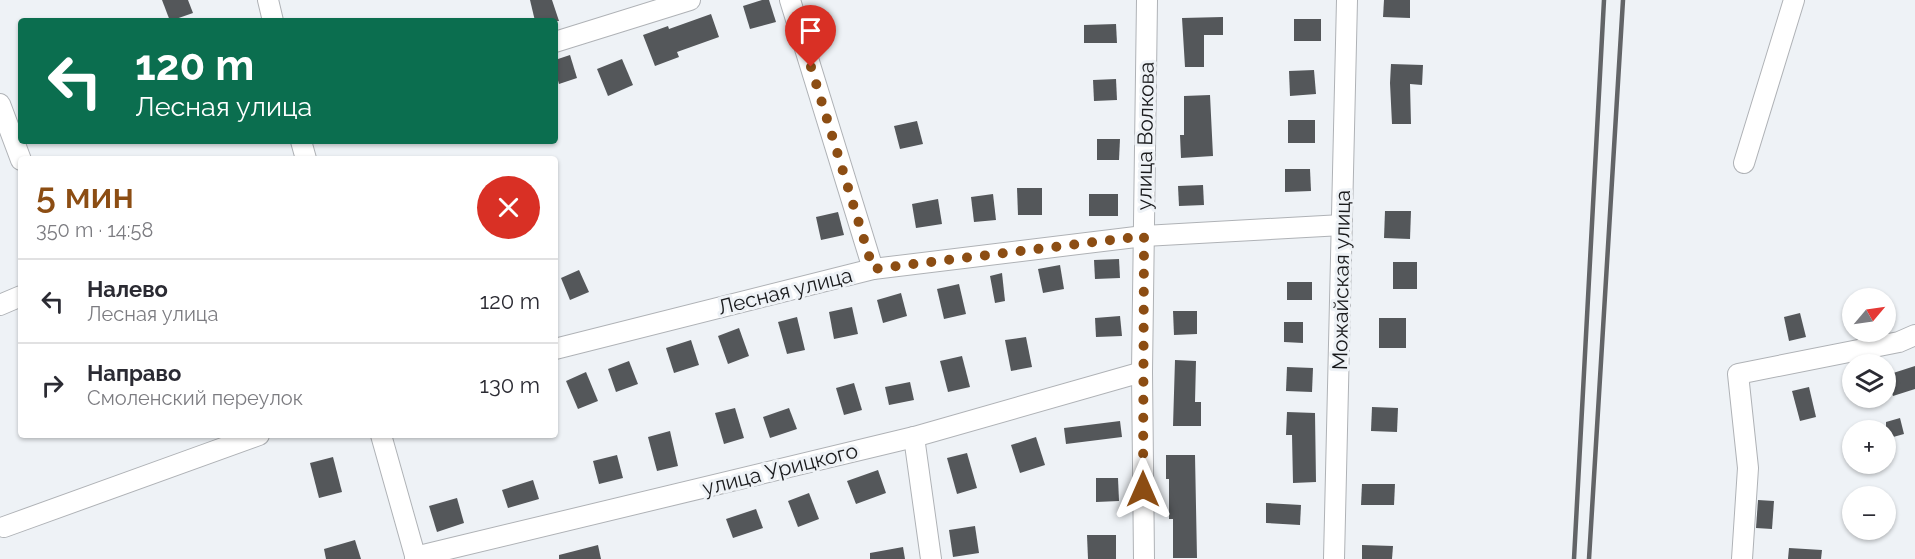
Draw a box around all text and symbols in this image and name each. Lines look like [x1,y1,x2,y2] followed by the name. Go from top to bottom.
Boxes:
[785,5,836,67] pin
[794,14,827,47] icon: arrive
[135,41,254,90] text: 120 m
[36,42,114,120] icon: left
[1131,61,1159,211] street label: улица Волкова
[135,91,312,122] text: Лесная улица
[36,174,134,216] text: 5 мин
[477,176,540,239] button: close
[1327,190,1355,370] street label: Можайская улица
[36,218,153,242] text: 350 m · 14:58
[715,262,855,320] street label: Лесная улица
[87,276,168,302] text: Налево
[36,285,69,318] icon: left
[480,288,540,314] text: 120 m
[1842,288,1896,342] north arrow
[1842,288,1896,540] map controls
[87,302,218,326] text: Лесная улица
[1842,354,1896,408] button: layers
[87,360,181,386] text: Направо
[36,369,69,402] icon: right
[480,372,540,398] text: 130 m
[87,386,303,410] text: Смоленский переулок
[1842,420,1896,474] button: +
[700,438,860,500] street label: улица Урицкого
[1111,457,1175,521] position arrow
[1842,486,1896,540] button: −

